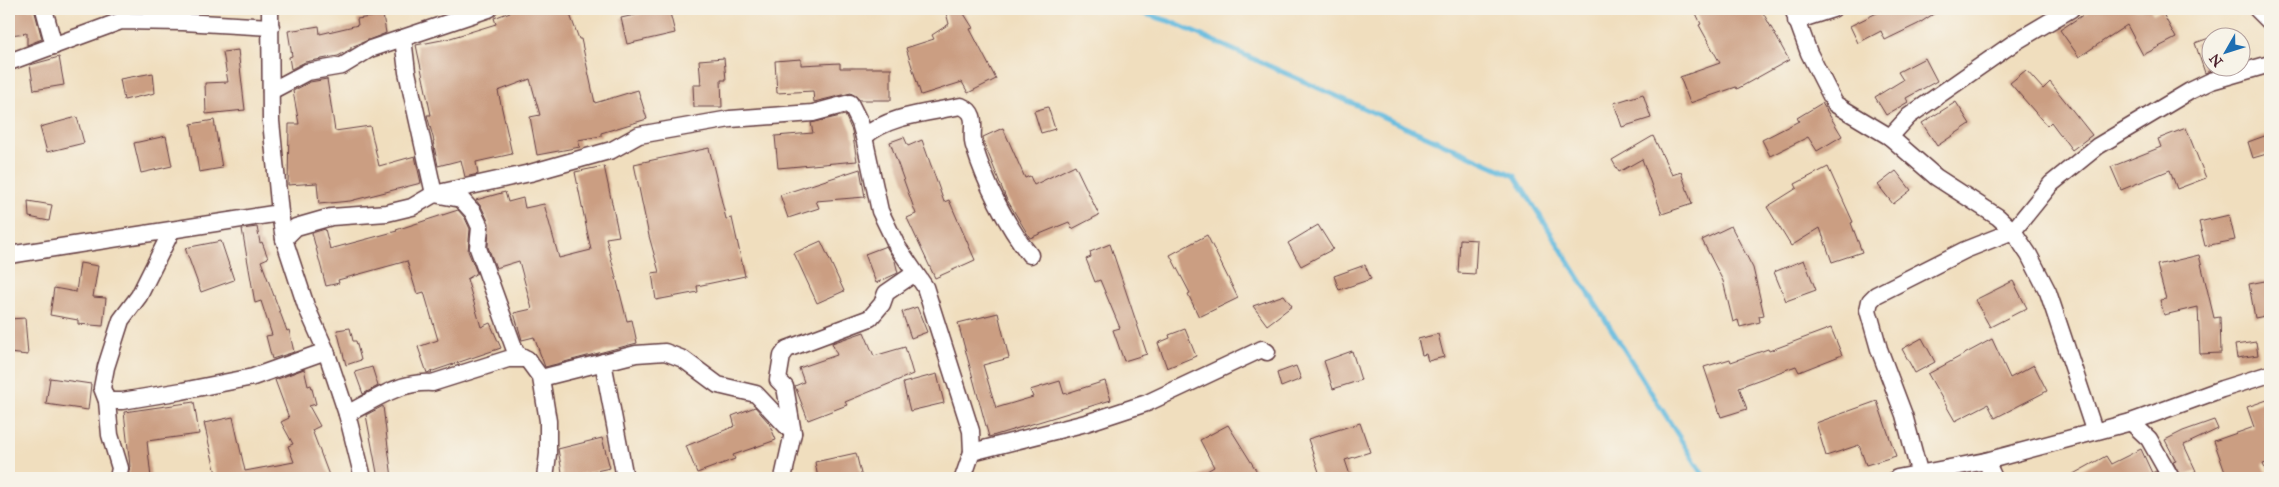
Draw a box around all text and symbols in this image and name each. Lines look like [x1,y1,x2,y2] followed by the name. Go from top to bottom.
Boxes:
[2202,28,2252,78] north arrow
[2206,50,2227,70] text: N

